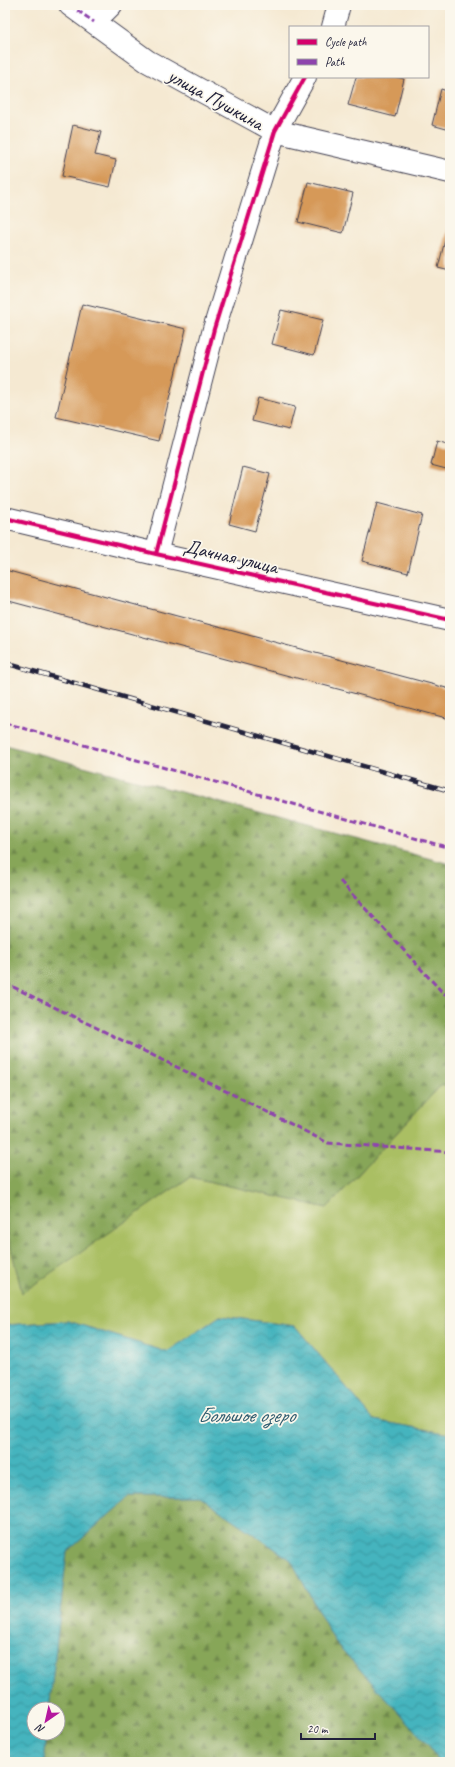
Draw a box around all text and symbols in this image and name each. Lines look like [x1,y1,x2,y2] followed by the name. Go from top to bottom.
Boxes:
[289,26,429,78] legend
[325,34,367,50] text: Cycle path
[325,54,345,70] text: Path
[163,62,270,137] street label: улица Пушкина
[182,534,282,580] street label: Дачная улица
[198,1402,297,1429] water label: Большое озеро
[26,1701,66,1741] north arrow
[301,1715,375,1741] scale bar
[32,1720,47,1737] text: N
[307,1721,329,1737] text: 20 m

